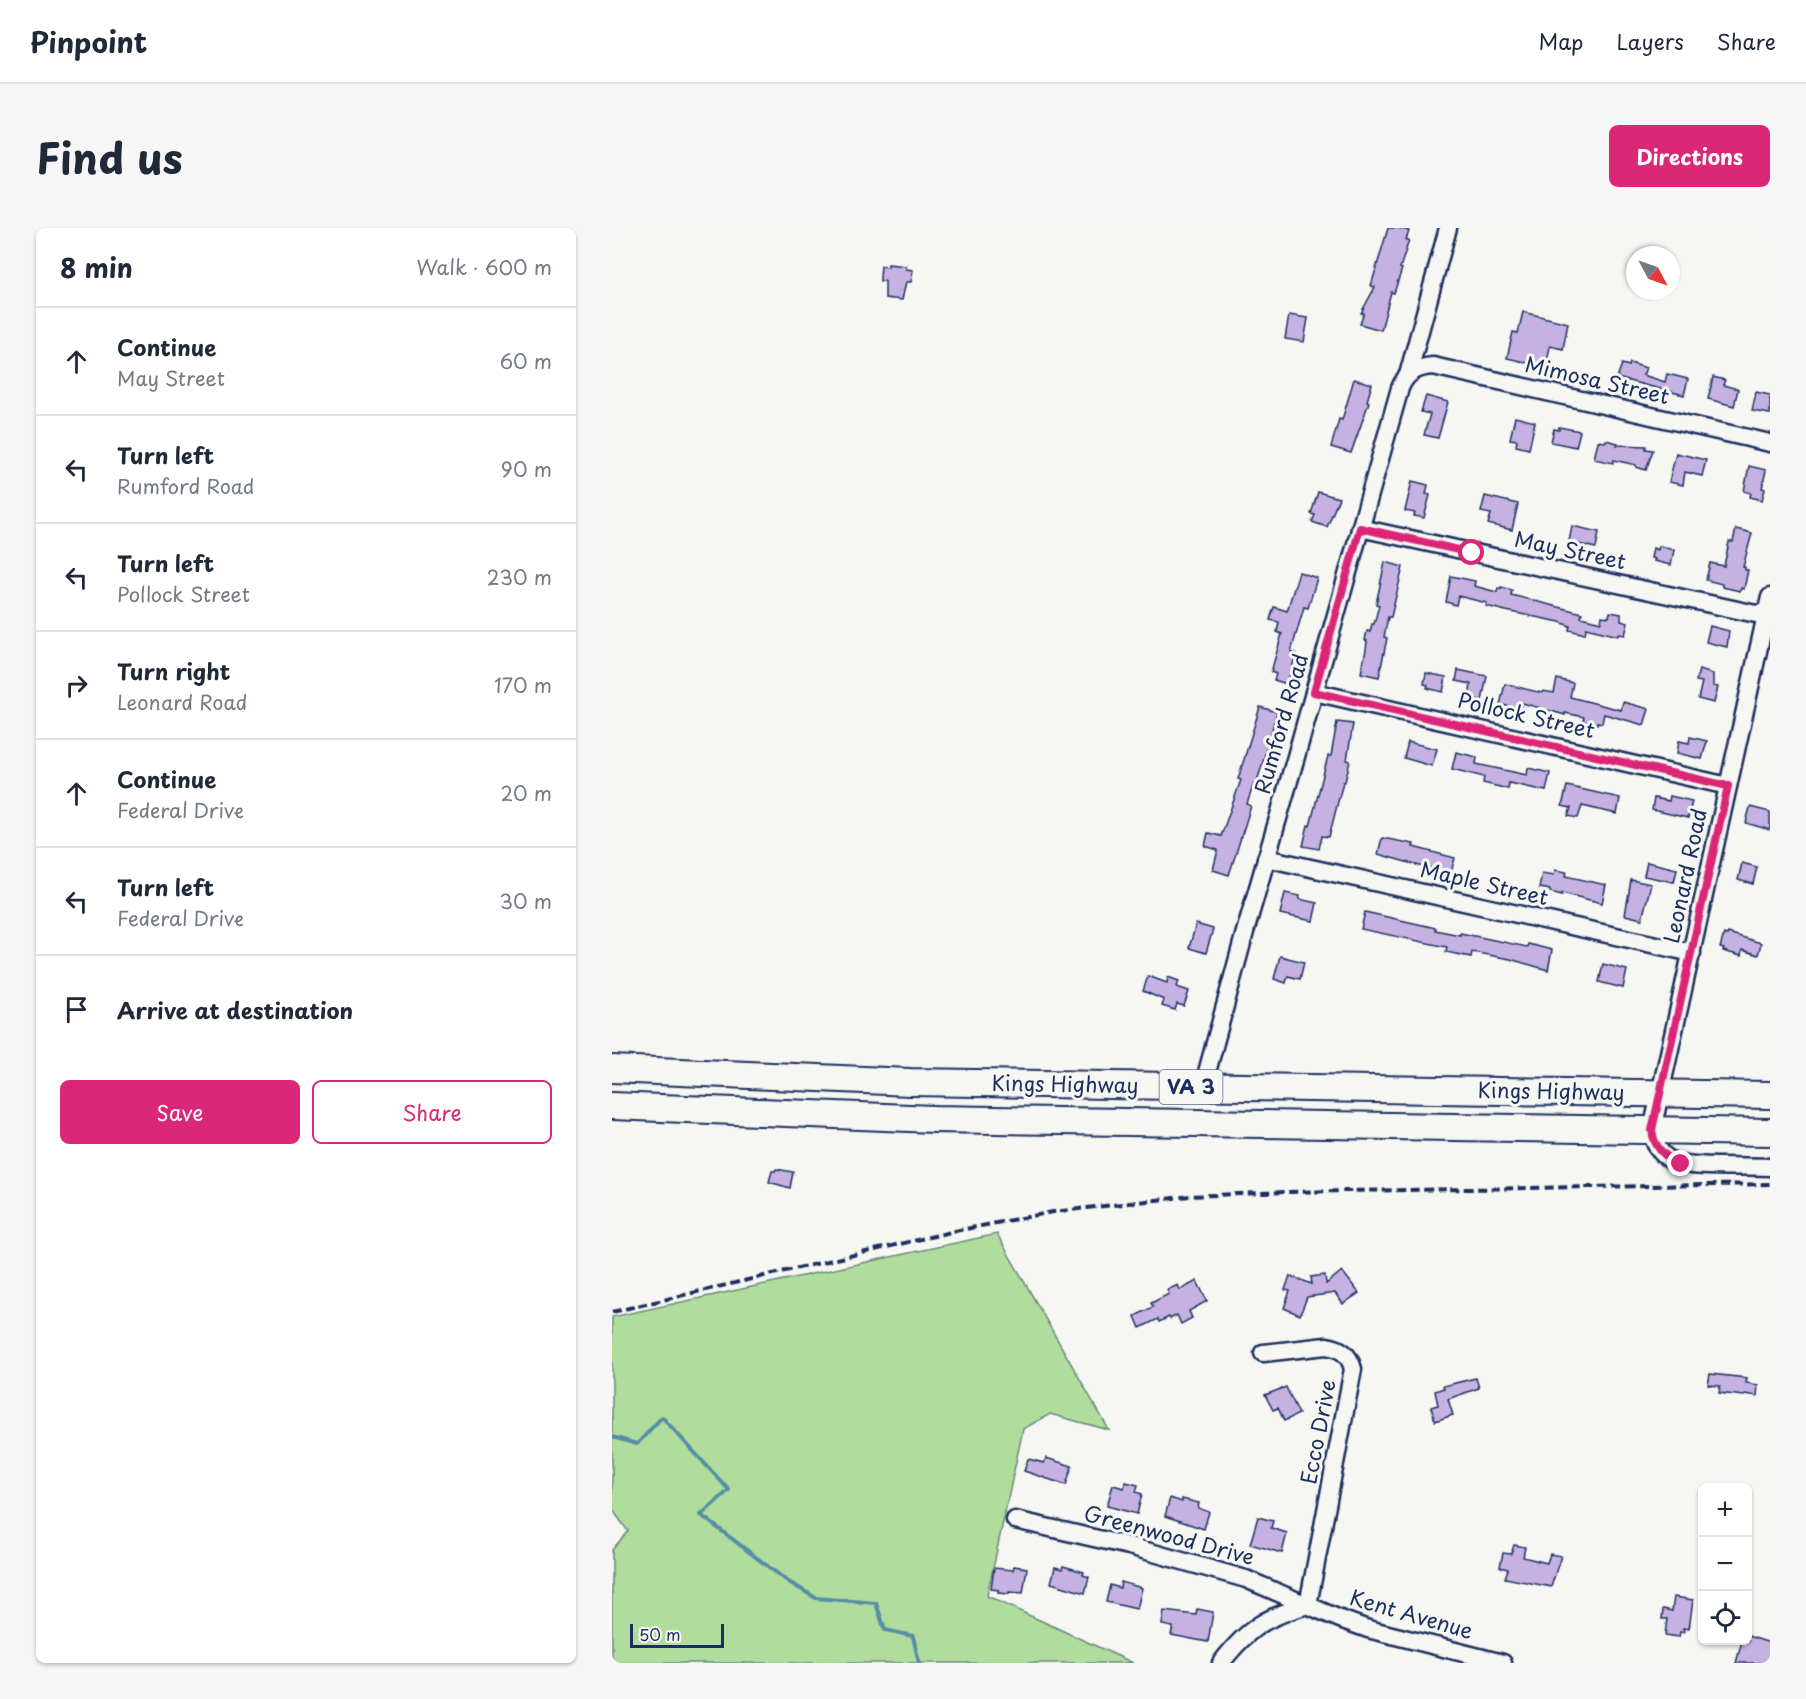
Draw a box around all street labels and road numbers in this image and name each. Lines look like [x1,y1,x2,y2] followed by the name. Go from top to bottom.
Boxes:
[1522,347,1673,411] street label: Mimosa Street
[1512,522,1629,576] street label: May Street
[1245,650,1315,797] street label: Rumford Road
[1455,683,1598,745] street label: Pollock Street
[1654,805,1714,946] street label: Leonard Road
[1417,852,1552,912] street label: Maple Street
[991,1066,1139,1100] street label: Kings Highway
[1160,1070,1222,1104] road number: VA 3
[1477,1073,1625,1107] street label: Kings Highway
[1291,1377,1343,1487] street label: Ecco Drive
[1081,1496,1258,1572] street label: Greenwood Drive
[1346,1580,1477,1646] street label: Kent Avenue

